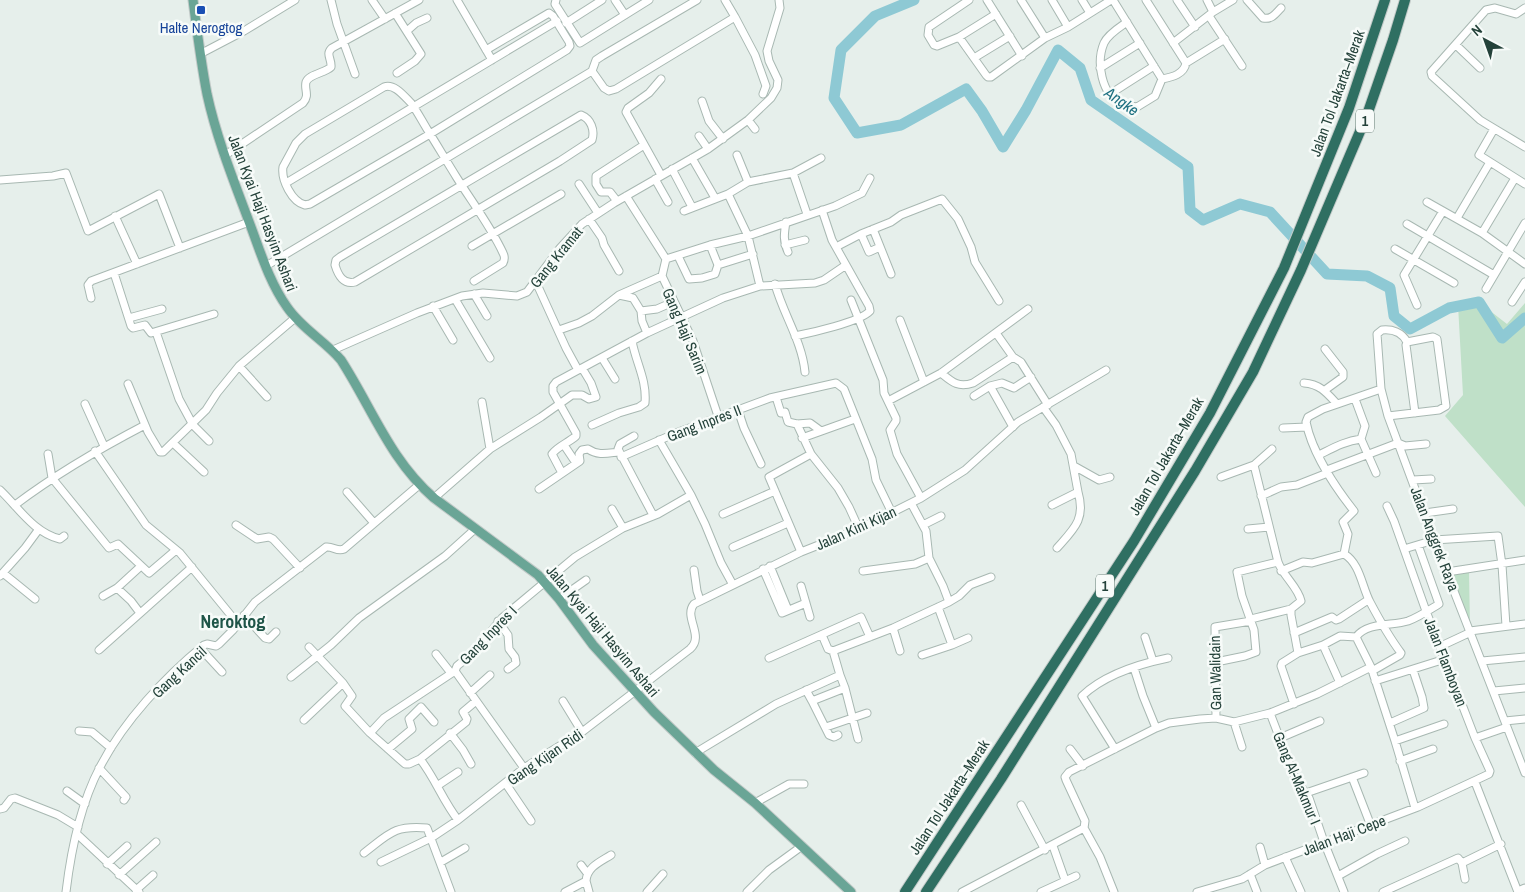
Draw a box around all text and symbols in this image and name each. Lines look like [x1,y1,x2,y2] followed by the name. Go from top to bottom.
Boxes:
[195,4,207,16] marker: Halte Nerogtog
[1460,15,1510,65] north arrow
[160,17,243,38] place label: Halte Nerogtog
[1467,21,1486,40] text: N
[1304,26,1370,159] street label: Jalan Tol Jakarta–Merak
[1100,81,1144,121] water label: Angke
[1356,110,1374,132] road number: 1
[223,132,303,294] street label: Jalan Kyai Haji Hasyim Ashari
[525,222,588,292] street label: Gang Kramat
[657,285,713,377] street label: Gang Haji Sarim
[1124,392,1209,519] street label: Jalan Tol Jakarta–Merak
[664,399,744,447] street label: Gang Inpres II
[1405,484,1465,594] street label: Jalan Anggrek Raya
[812,501,900,555] street label: Jalan Kini Kijan
[542,561,664,701] street label: Jalan Kyai Haji Hasyim Ashari
[1096,574,1114,598] road number: 1
[455,601,521,669] street label: Gang Inpres I
[201,609,265,634] district label: Neroktog
[1419,615,1473,709] street label: Jalan Flamboyan
[1204,635,1226,711] street label: Gan Walidain
[147,641,211,703] street label: Gang Kancil
[503,724,587,790] street label: Gang Kijan Ridi
[1268,728,1326,828] street label: Gang Al-Makmur I
[904,735,995,859] street label: Jalan Tol Jakarta–Merak
[1299,809,1389,860] street label: Jalan Haji Cepe

